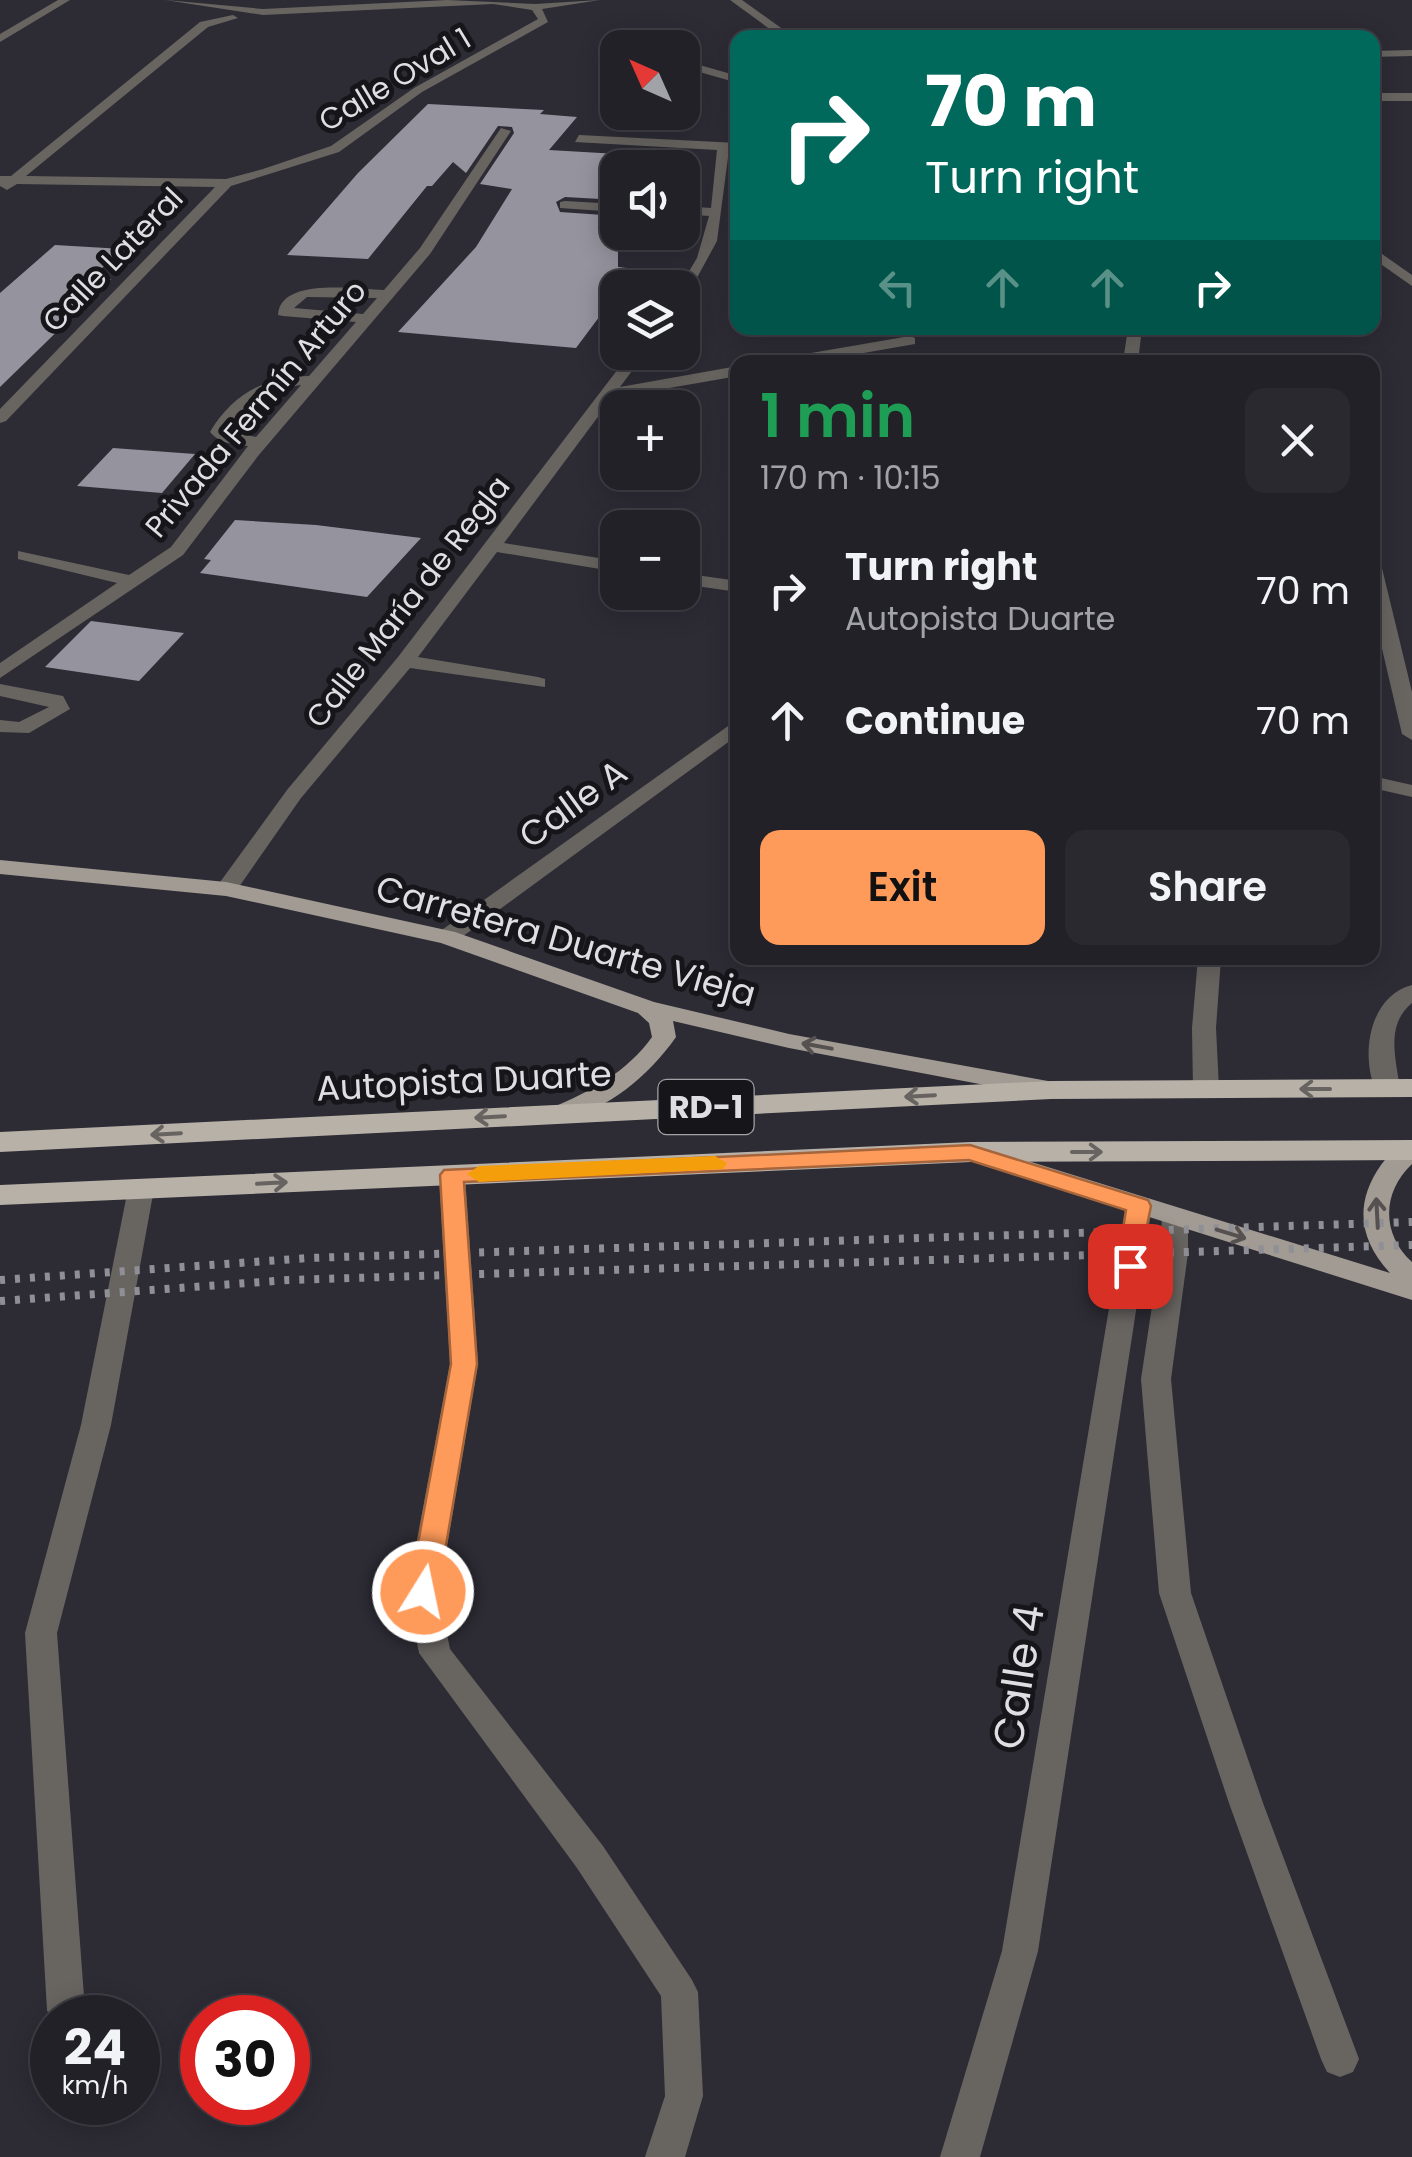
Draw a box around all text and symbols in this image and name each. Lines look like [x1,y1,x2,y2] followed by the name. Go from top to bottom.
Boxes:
[311,17,479,142] street label: Calle Oval 1
[600,30,700,130] north arrow
[600,30,700,610] map controls
[925,52,1097,151] text: 70 m
[760,70,890,200] icon: right
[925,146,1139,209] text: Turn right
[600,150,700,250] button: sound
[32,178,193,342] street label: Calle Lateral
[870,260,925,315] icon: left
[975,260,1030,315] icon: ahead
[1080,260,1135,315] icon: ahead
[1185,260,1240,315] icon: right
[600,270,700,370] button: layers
[135,271,376,547] street label: Privada Fermín Arturo
[760,374,915,458] text: 1 min
[1245,388,1350,493] button: close
[600,390,700,490] button: +
[760,455,941,500] text: 170 m · 10:15
[295,467,520,737] street label: Calle María de Regla
[600,510,700,610] button: −
[845,540,1037,593] text: Turn right
[760,563,815,618] icon: right
[1256,564,1350,617] text: 70 m
[845,596,1115,641] text: Autopista Duarte
[760,693,815,748] icon: ahead
[845,694,1025,747] text: Continue
[1256,694,1350,747] text: 70 m
[509,748,637,859] street label: Calle A
[760,830,1045,945] button: Exit
[1065,830,1350,945] button: Share
[371,863,762,1018] street label: Carretera Duarte Vieja
[802,1036,834,1055] one-way arrow
[315,1048,613,1113] street label: Autopista Duarte
[658,1080,754,1134] road number: RD-1
[1299,1080,1332,1098] one-way arrow
[904,1087,936,1106] one-way arrow
[475,1108,507,1127] one-way arrow
[150,1124,182,1143] one-way arrow
[1070,1142,1102,1161] one-way arrow
[256,1173,288,1192] one-way arrow
[1367,1197,1386,1230] one-way arrow
[1088,1224,1173,1309] pin
[1214,1226,1246,1244] one-way arrow
[1103,1239,1158,1294] icon: arrive
[371,1540,475,1644] position arrow
[978,1601,1059,1753] street label: Calle 4
[180,1995,310,2125] speed limit sign: 30
[64,2012,126,2083] text: 24
[62,2068,128,2103] text: km/h

